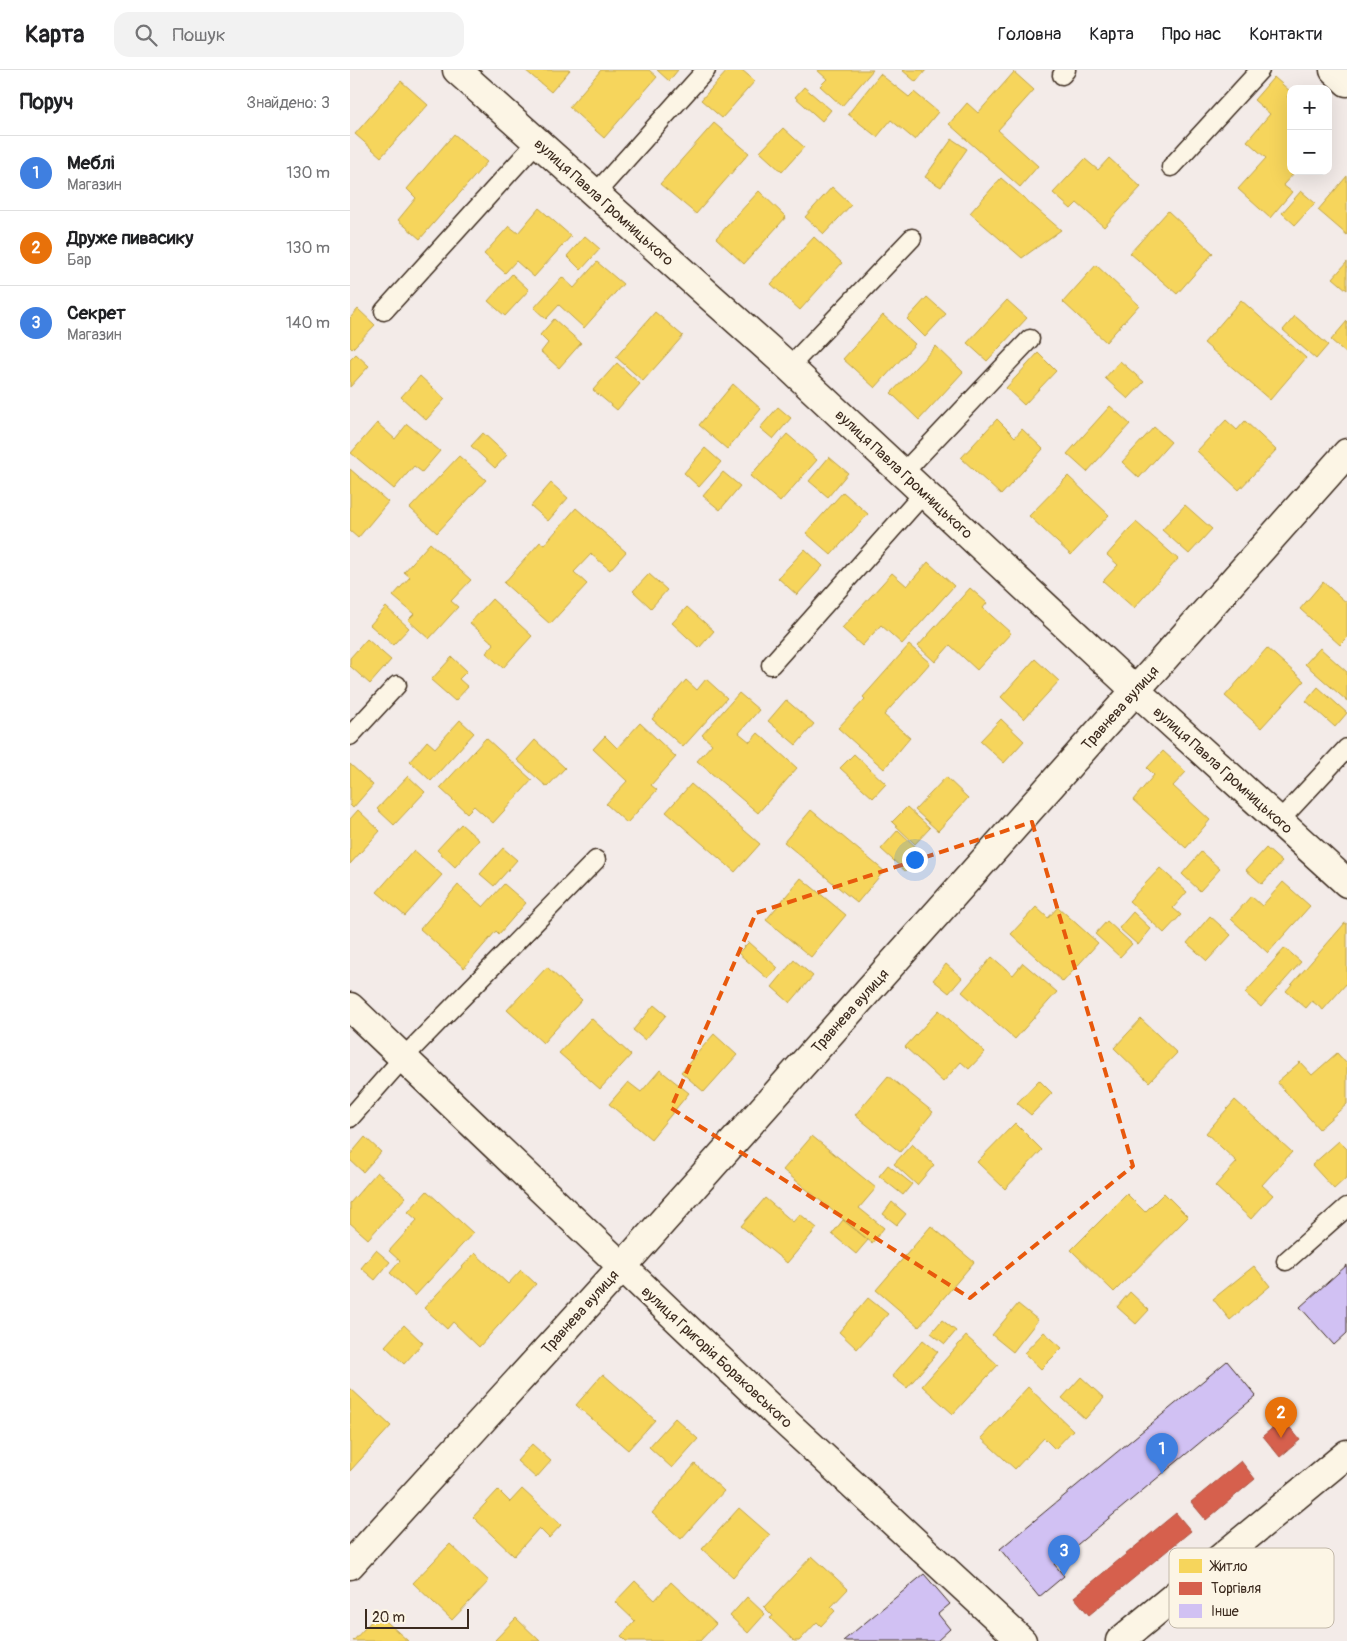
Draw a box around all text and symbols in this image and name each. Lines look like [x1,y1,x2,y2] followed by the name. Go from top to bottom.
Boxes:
[114,12,464,57] search box
[25,20,84,49] text: Карта
[132,21,160,49] icon: search
[172,23,225,47] text: Пошук
[998,23,1061,46] text: Головна
[1089,23,1134,46] text: Карта
[1162,23,1221,46] text: Про нас
[1249,23,1322,46] text: Контакти
[1287,85,1332,175] map controls
[1287,85,1332,130] button: +
[20,89,73,116] text: Поруч
[247,93,330,113] text: Знайдено: 3
[1287,130,1332,175] button: −
[530,135,677,270] street label: вулиця Павла Громницького
[67,151,114,175] text: Меблі
[33,163,39,183] text: 1
[286,163,330,183] text: 130 m
[67,175,122,195] text: Магазин
[67,226,193,250] text: Друже пивасику
[32,238,40,258] text: 2
[286,238,330,258] text: 130 m
[67,250,92,270] text: Бар
[67,301,126,325] text: Секрет
[32,313,40,333] text: 3
[286,313,330,333] text: 140 m
[67,325,122,345] text: Магазин
[831,406,976,543] street label: вулиця Павла Громницького
[1077,662,1163,754] street label: Травнева вулиця
[1149,703,1296,838] street label: вулиця Павла Громницького
[902,847,928,873] your location
[807,965,893,1057] street label: Травнева вулиця
[537,1266,623,1358] street label: Травнева вулиця
[637,1282,796,1433] street label: вулиця Григорія Бораковського
[1265,1397,1297,1438] pin: 2
[1146,1433,1178,1474] pin: 1
[1048,1535,1080,1576] pin: 3
[1169,1548,1334,1628] legend
[1209,1558,1248,1575] text: Житло
[1211,1580,1261,1597] text: Торгівля
[1211,1603,1239,1620] text: Інше
[365,1606,469,1629] scale bar
[372,1609,405,1626] text: 20 m

